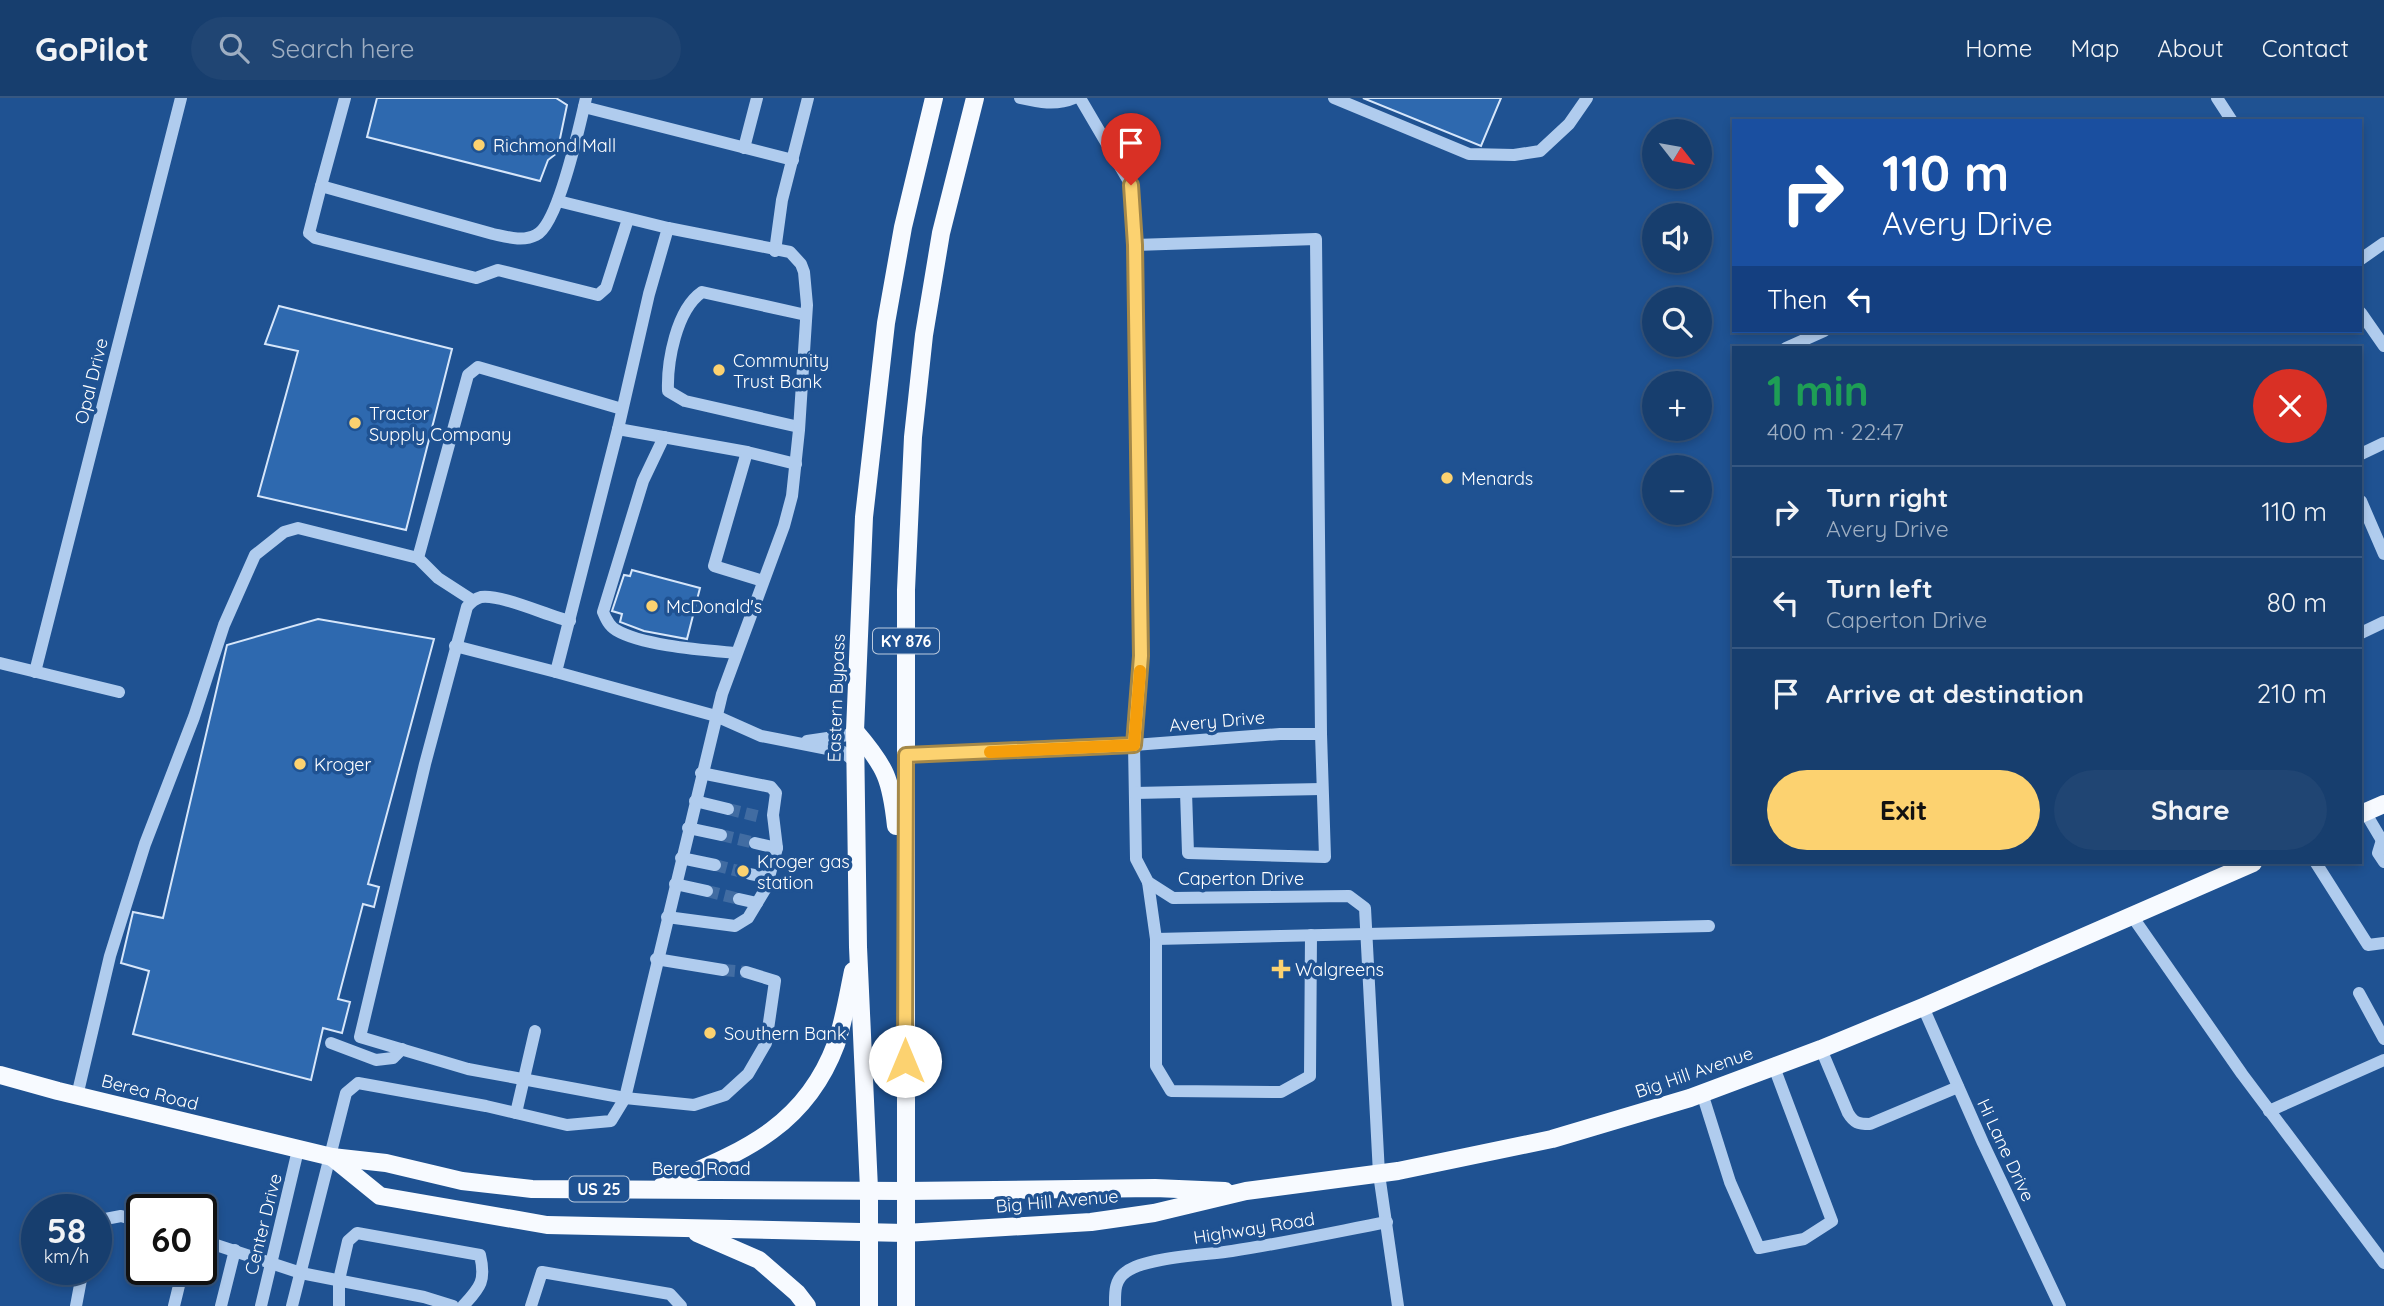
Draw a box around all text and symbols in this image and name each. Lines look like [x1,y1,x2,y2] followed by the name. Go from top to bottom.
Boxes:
[191,17,681,80] search box
[35,28,149,69] text: GoPilot
[215,29,253,67] icon: search
[271,32,414,65] text: Search here
[1965,33,2032,63] text: Home
[2070,33,2119,63] text: Map
[2157,33,2224,63] text: About
[2262,33,2349,63] text: Contact
[1101,113,1161,185] pin
[1642,119,1712,189] north arrow
[1642,119,1712,525] map controls
[1112,124,1150,162] icon: arrive
[493,134,616,157] place label: Richmond Mall
[471,137,487,153] marker: Richmond Mall
[1882,142,2009,203] text: 110 m
[1767,147,1858,238] icon: right
[1642,203,1712,273] button: sound
[1882,203,2053,243] text: Avery Drive
[1841,280,1879,318] icon: left
[1767,283,1827,316] text: Then
[1642,287,1712,357] button: search
[69,336,113,426] street label: Opal Drive
[733,349,829,393] place label: Community Trust Bank
[711,362,727,378] marker: Community Trust Bank
[1767,364,1869,417] text: 1 min
[2253,369,2327,443] button: close
[1642,371,1712,441] button: +
[369,402,512,446] place label: Tractor Supply Company
[347,415,363,431] marker: Tractor Supply Company
[1767,417,1904,446] text: 400 m · 22:47
[1642,455,1712,525] button: −
[1461,467,1533,490] place label: Menards
[1439,470,1455,486] marker: Menards
[1826,481,1948,514] text: Turn right
[1767,493,1805,531] icon: right
[2261,495,2327,528] text: 110 m
[1826,514,1949,543] text: Avery Drive
[1826,572,1933,605] text: Turn left
[1767,584,1805,622] icon: left
[2267,586,2327,619] text: 80 m
[666,595,762,618] place label: McDonald's
[644,598,660,614] marker: McDonald's
[1826,605,1987,634] text: Caperton Drive
[873,628,939,654] road number: KY 876
[822,633,850,763] street label: Eastern Bypass
[1767,675,1805,713] icon: arrive
[1826,677,2084,710] text: Arrive at destination
[2257,677,2327,710] text: 210 m
[1168,705,1266,737] street label: Avery Drive
[314,753,371,776] place label: Kroger
[292,756,308,772] marker: Kroger
[1767,770,2040,850] button: Exit
[2054,770,2327,850] button: Share
[757,850,850,894] place label: Kroger gas station
[735,863,751,879] marker: Kroger gas station
[1178,867,1304,890] street label: Caperton Drive
[1295,958,1384,981] place label: Walgreens
[1273,961,1289,977] marker: Walgreens
[724,1022,847,1045] place label: Southern Bank
[868,1024,942,1098] position arrow
[702,1025,718,1041] marker: Southern Bank
[1632,1041,1756,1103] street label: Big Hill Avenue
[99,1069,201,1115] street label: Berea Road
[1972,1095,2040,1205] street label: Hi Lane Drive
[651,1157,751,1180] street label: Berea Road
[239,1171,287,1277] street label: Center Drive
[569,1176,629,1202] road number: US 25
[995,1184,1119,1218] street label: Big Hill Avenue
[126,1194,217,1285] speed limit sign: 60
[1192,1207,1316,1249] street label: Highway Road
[47,1208,86,1252] text: 58
[44,1245,89,1268] text: km/h

